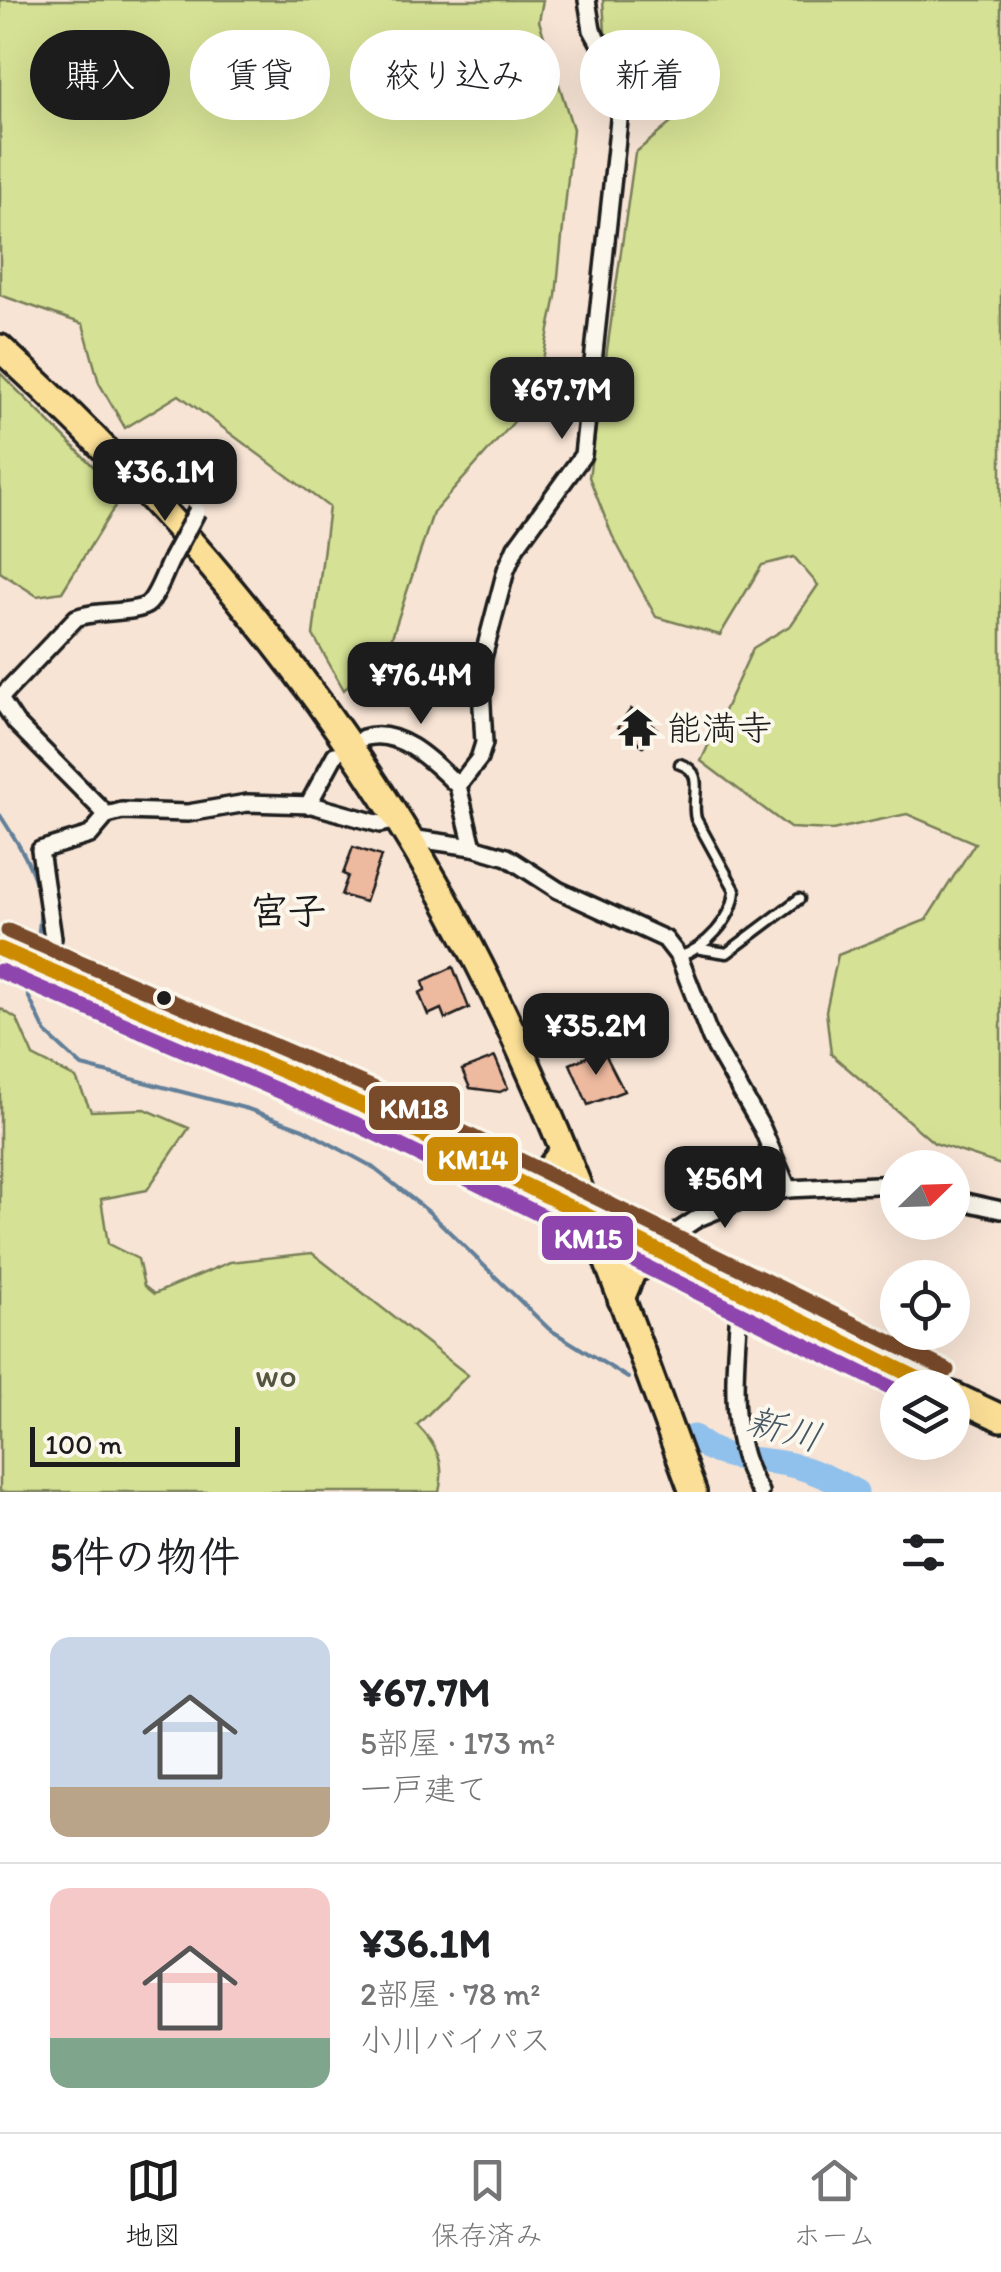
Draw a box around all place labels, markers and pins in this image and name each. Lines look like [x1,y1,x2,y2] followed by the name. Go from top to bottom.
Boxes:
[481,357,643,442] pin: ¥67.7M
[84,439,246,524] pin: ¥36.1M
[340,642,502,727] pin: ¥76.4M
[616,707,658,749] temple icon: 能満寺
[667,707,772,749] place label: 能満寺
[154,988,174,1008] unlabelled marker
[515,993,677,1078] pin: ¥35.2M
[666,1146,784,1231] pin: ¥56M

